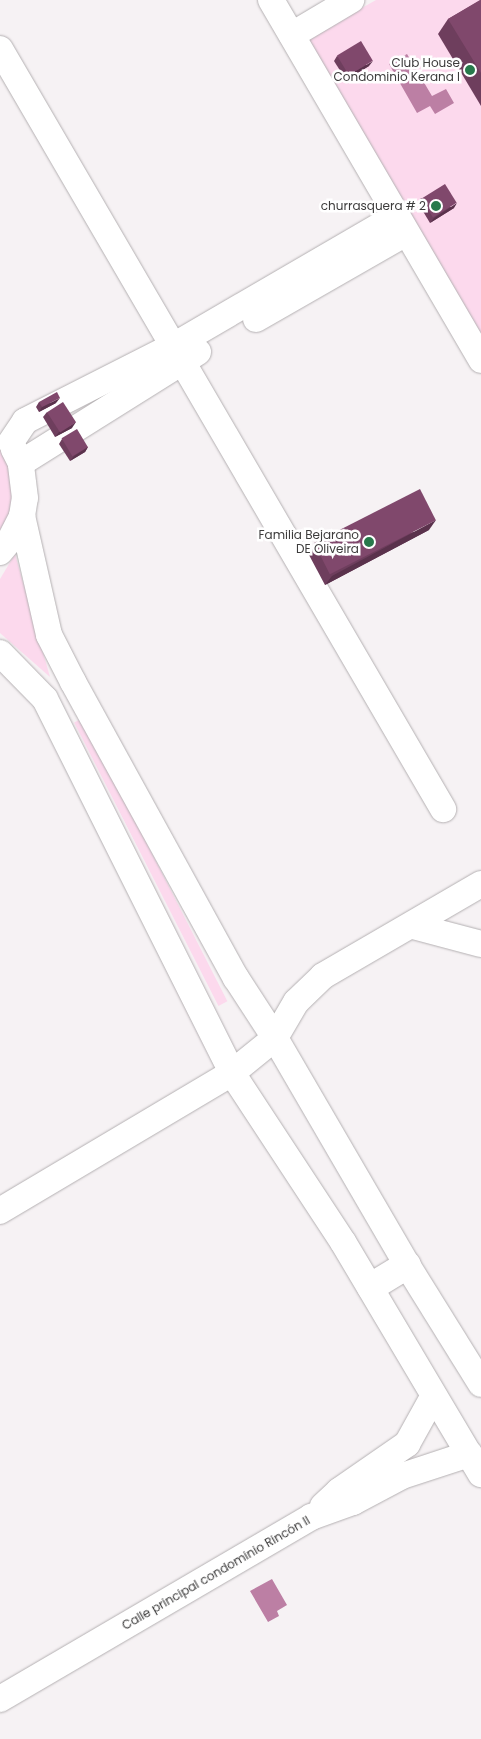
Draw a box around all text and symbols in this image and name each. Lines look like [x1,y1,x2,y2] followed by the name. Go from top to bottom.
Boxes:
[334,56,460,84] place label: Club House Condominio Kerana I
[464,64,476,76] marker: Club House Condominio Kerana I
[321,199,426,213] place label: churrasquera # 2
[430,200,442,212] marker: churrasquera # 2
[258,528,359,556] place label: Familia Bejarano DE Oliveira
[363,536,375,548] marker: Familia Bejarano DE Oliveira
[119,1513,313,1633] street label: Calle principal condominio Rincón II

